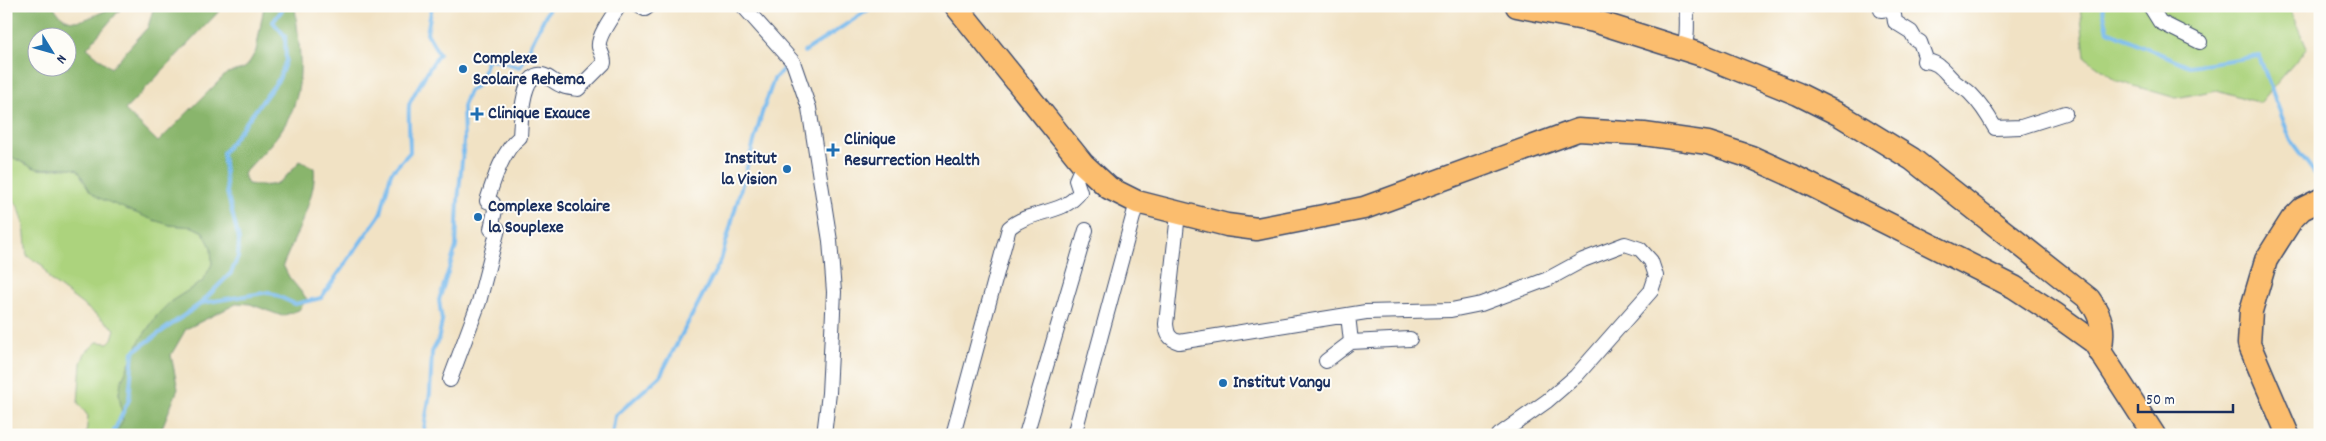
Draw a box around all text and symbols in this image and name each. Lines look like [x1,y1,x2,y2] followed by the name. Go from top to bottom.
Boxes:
[28,28,78,78] north arrow
[473,47,585,93] place label: Complexe Scolaire Rehema
[51,50,71,67] text: N
[457,63,469,75] marker: Complexe Scolaire Rehema
[488,102,590,127] place label: Clinique Exauce
[470,107,484,121] marker: Clinique Exauce
[844,128,980,174] place label: Clinique Resurrection Health
[826,143,840,157] marker: Clinique Resurrection Health
[721,147,777,193] place label: Institut la Vision
[781,163,793,175] marker: Institut la Vision
[488,195,610,241] place label: Complexe Scolaire la Souplexe
[472,211,484,223] marker: Complexe Scolaire la Souplexe
[1233,371,1331,396] place label: Institut Vangu
[1217,377,1229,389] marker: Institut Vangu
[2138,381,2234,413] scale bar
[2146,390,2175,412] text: 50 m

